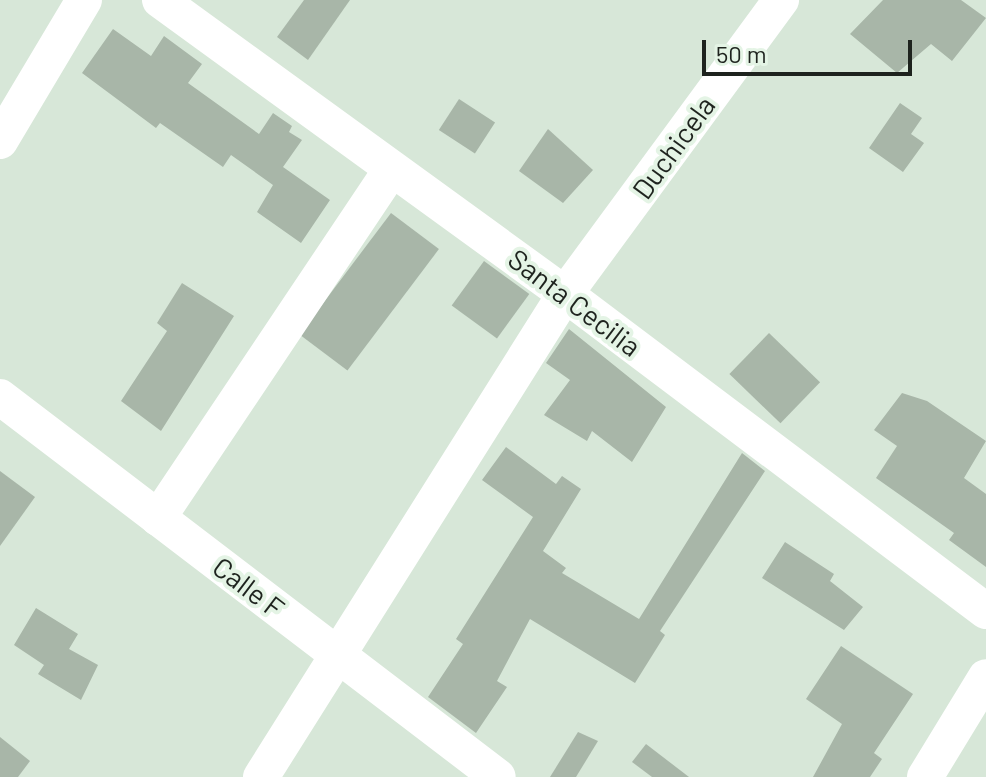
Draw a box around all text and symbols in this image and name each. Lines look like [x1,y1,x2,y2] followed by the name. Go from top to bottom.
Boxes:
[706,24,916,74] scale bar
[716,39,767,68] text: 50 m
[624,89,722,205] street label: Duchicela
[502,241,648,363] street label: Santa Cecilia
[207,549,291,625] street label: Calle F

